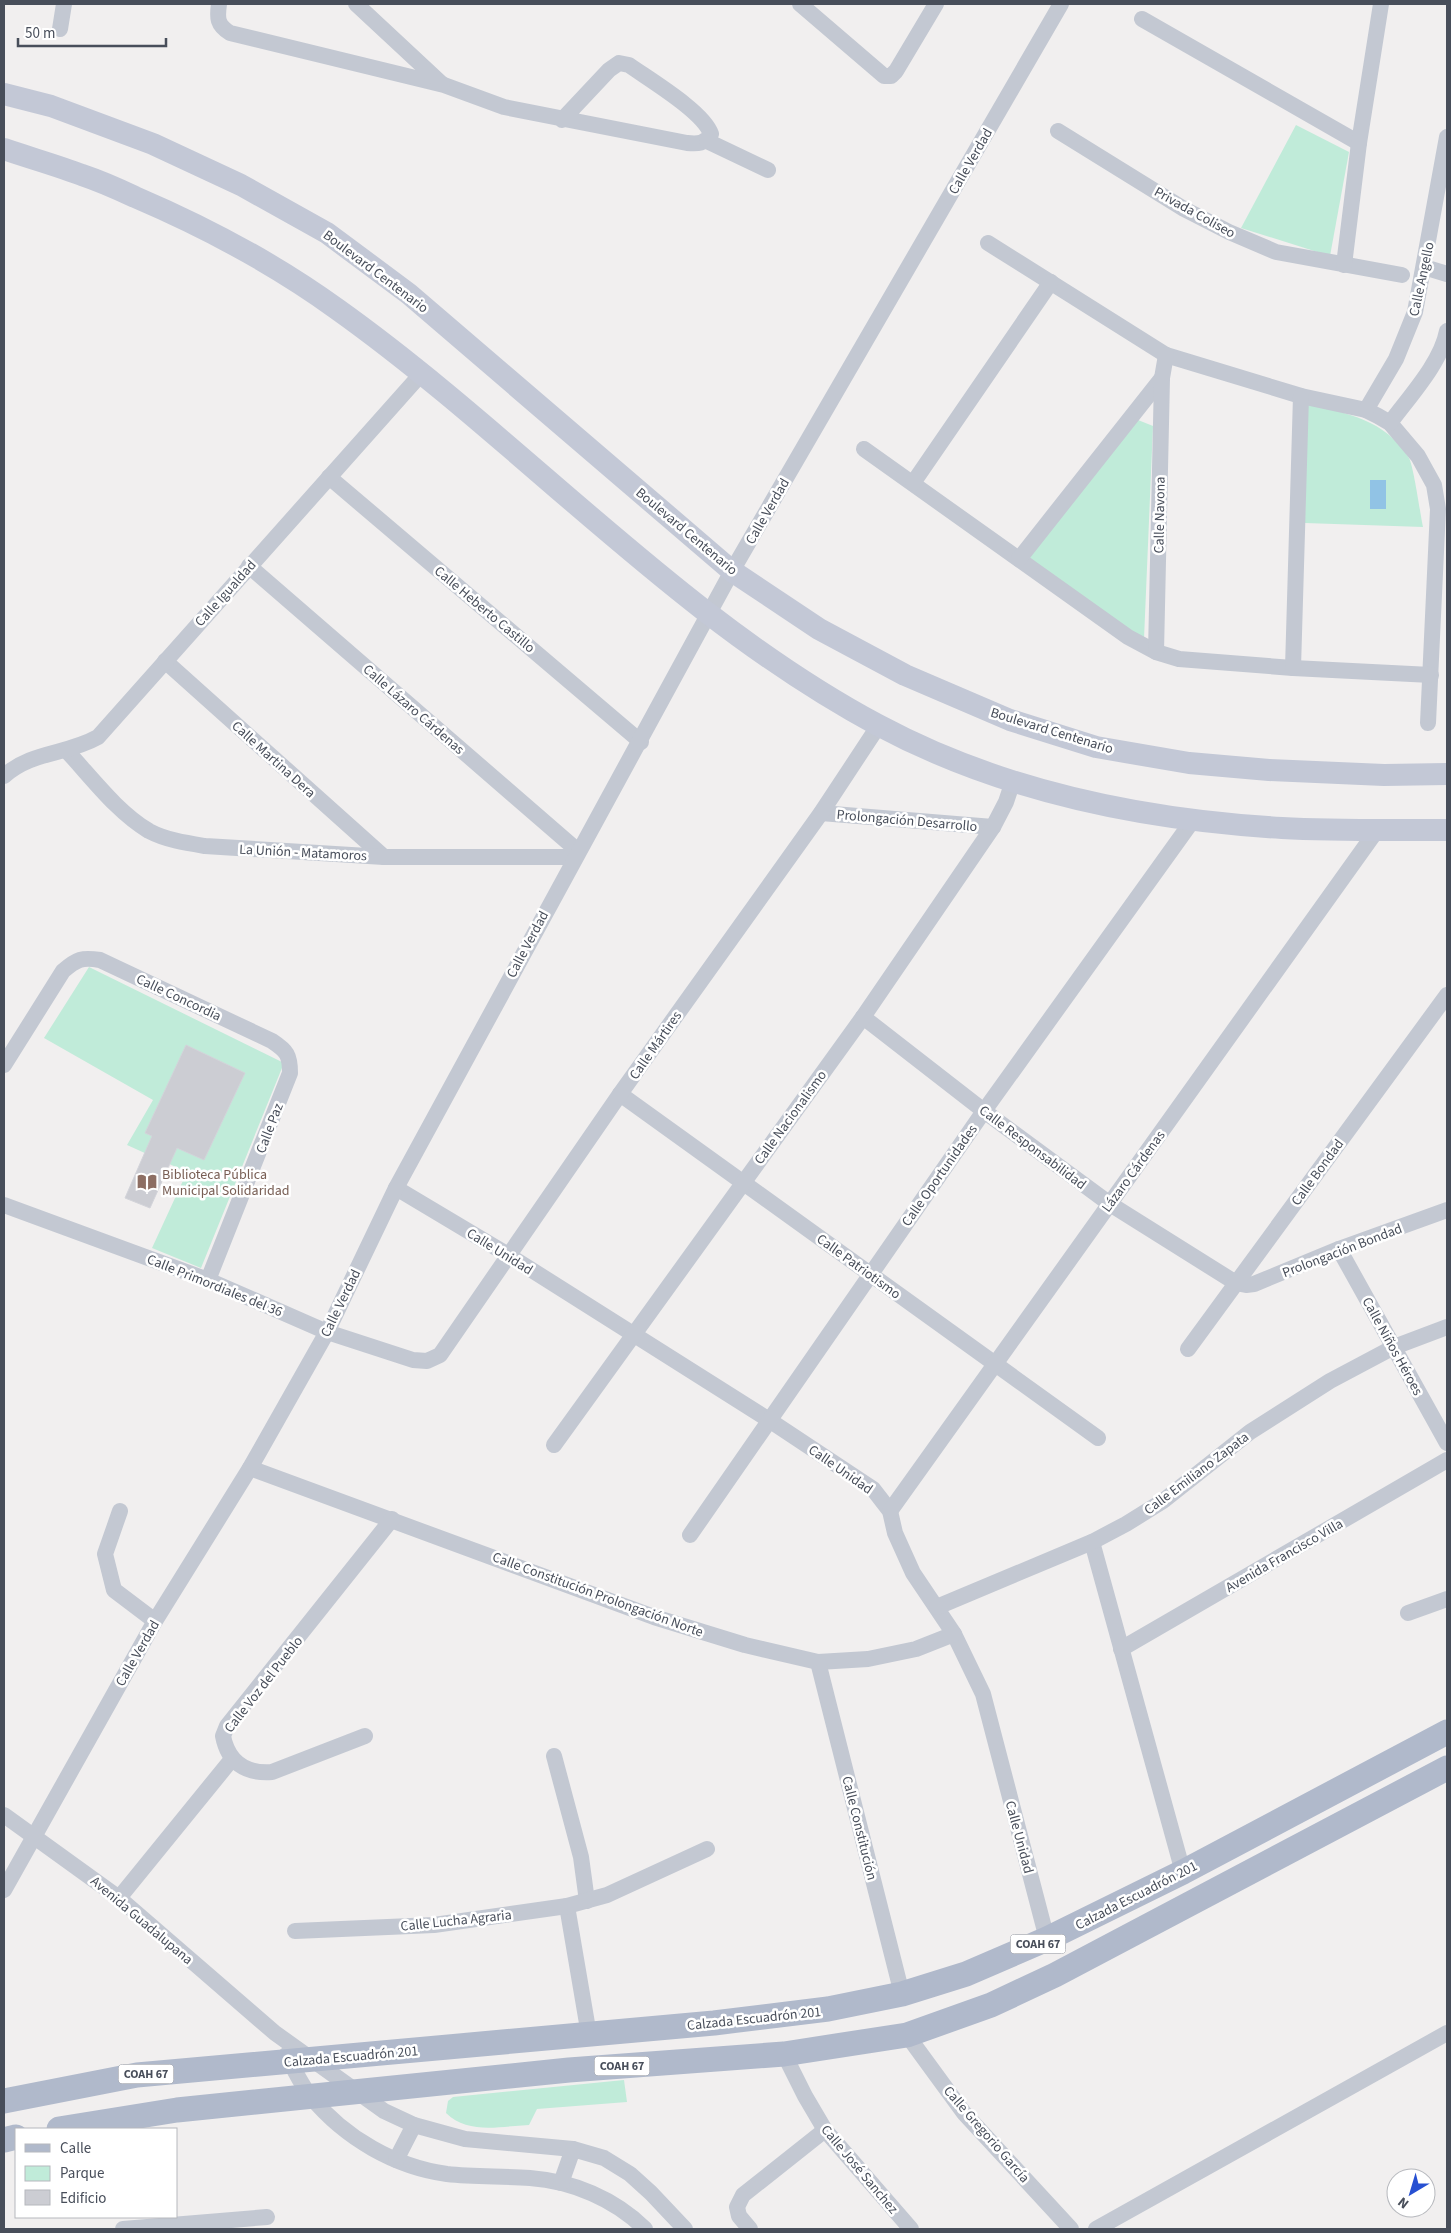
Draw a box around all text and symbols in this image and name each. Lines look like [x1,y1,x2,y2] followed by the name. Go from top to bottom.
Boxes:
[18,15,165,47] scale bar
[25,23,55,44] text: 50 m
[944,125,998,198] street label: Calle Verdad
[1150,182,1239,243] street label: Privada Coliseo
[319,226,432,318] street label: Boulevard Centenario
[1404,240,1440,318] street label: Calle Angello
[741,475,795,548] street label: Calle Verdad
[1149,476,1171,554] street label: Calle Navona
[631,483,742,580] street label: Boulevard Centenario
[190,556,261,631] street label: Calle Igualdad
[430,562,539,658] street label: Calle Heberto Castillo
[358,660,469,760] street label: Calle Lázaro Cárdenas
[988,703,1116,759] street label: Boulevard Centenario
[227,717,320,803] street label: Calle Martina Dera
[836,805,978,837] street label: Prolongación Desarrollo
[239,840,367,866] street label: La Unión - Matamoros
[502,907,554,981] street label: Calle Verdad
[133,969,224,1026] street label: Calle Concordia
[625,1007,687,1084] street label: Calle Mártires
[750,1066,832,1169] street label: Calle Nacionalismo
[251,1100,289,1156] street label: Calle Paz
[975,1101,1090,1195] street label: Calle Responsabilidad
[897,1120,983,1231] street label: Calle Oportunidades
[1097,1126,1170,1217] street label: Lázaro Cárdenas
[1287,1135,1349,1210] street label: Calle Bondad
[162,1165,290,1201] place label: Biblioteca Pública Municipal Solidaridad
[136,1171,158,1193] library icon: Biblioteca Pública Municipal Solidaridad
[1280,1219,1405,1283] street label: Prolongación Bondad
[463,1224,536,1280] street label: Calle Unidad
[812,1229,905,1304] street label: Calle Patriotismo
[144,1250,285,1322] street label: Calle Primordiales del 36
[316,1266,366,1341] street label: Calle Verdad
[1357,1294,1427,1399] street label: Calle Niños Héroes
[1140,1428,1253,1520] street label: Calle Emiliano Zapata
[804,1440,877,1499] street label: Calle Unidad
[1222,1514,1347,1598] street label: Avenida Francisco Villa
[489,1547,706,1642] street label: Calle Constitución Prolongación Norte
[111,1617,165,1690] street label: Calle Verdad
[220,1632,308,1737] street label: Calle Voz del Pueblo
[836,1774,882,1882] street label: Calle Constitución
[1000,1799,1038,1876] street label: Calle Unidad
[1072,1856,1201,1935] street label: Calzada Escuadrón 201
[86,1872,197,1970] street label: Avenida Guadalupana
[400,1905,513,1937] street label: Calle Lucha Agraria
[1010,1935,1066,1954] road number: COAH 67
[686,2002,822,2036] street label: Calzada Escuadrón 201
[283,2041,419,2073] street label: Calzada Escuadrón 201
[594,2056,650,2076] road number: COAH 67
[118,2064,174,2084] road number: COAH 67
[938,2082,1034,2187] street label: Calle Gregorio García
[816,2121,903,2219] street label: Calle José Sanchez
[15,2128,178,2218] legend
[60,2138,91,2159] text: Calle
[60,2163,104,2184] text: Parque
[1386,2168,1436,2218] north arrow
[60,2188,107,2209] text: Edificio
[1394,2192,1413,2213] text: N

